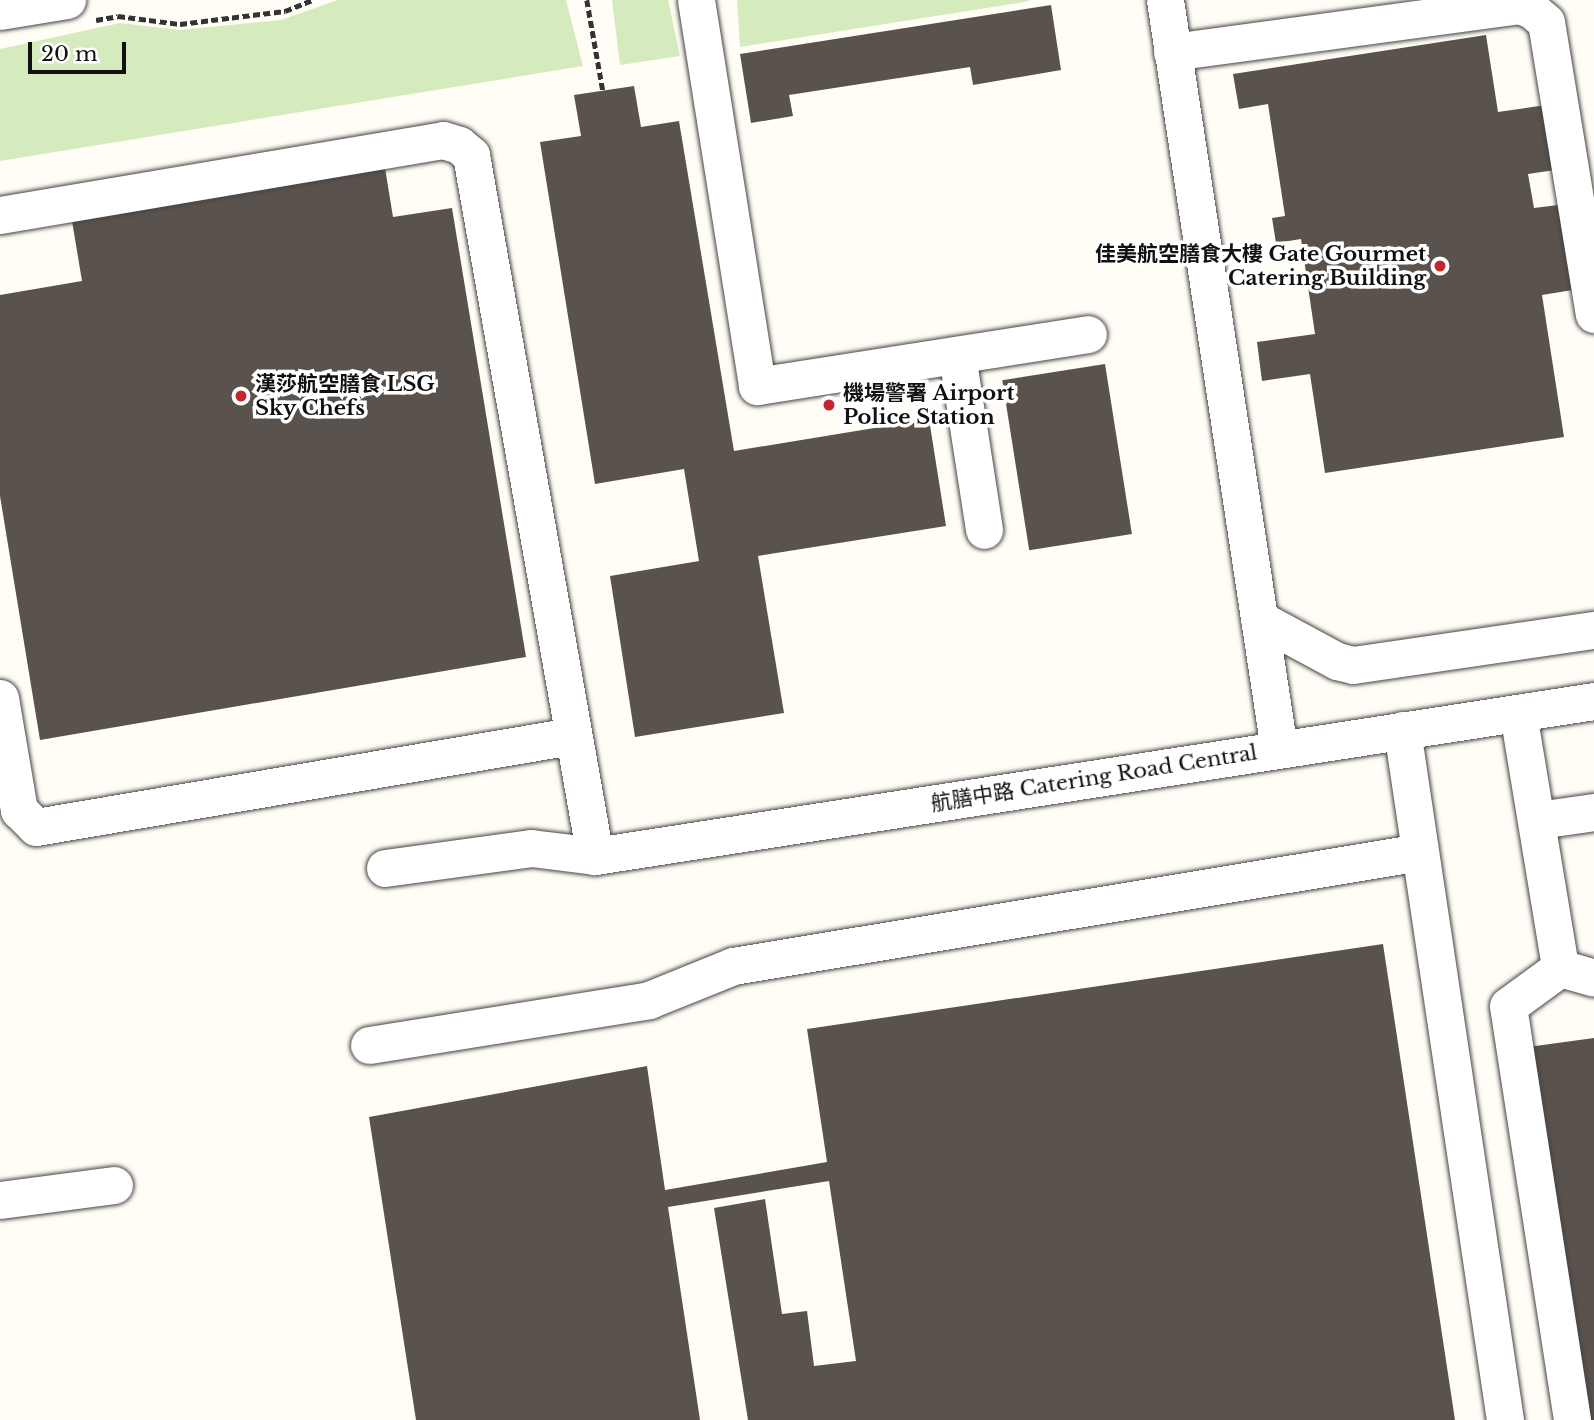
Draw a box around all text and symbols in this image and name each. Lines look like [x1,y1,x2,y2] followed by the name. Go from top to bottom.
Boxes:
[32,28,130,72] scale bar
[41,41,98,67] text: 20 m
[1095,241,1426,291] place label: 佳美航空膳食大樓 Gate Gourmet Catering Building
[1432,258,1448,274] marker: 佳美航空膳食大樓 Gate Gourmet Catering Building
[255,371,435,421] place label: 漢莎航空膳食 LSG Sky Chefs
[843,380,1015,430] place label: 機場警署 Airport Police Station
[233,388,249,404] marker: 漢莎航空膳食 LSG Sky Chefs
[821,397,837,413] marker: 機場警署 Airport Police Station
[929,740,1259,816] street label: 航膳中路 Catering Road Central

